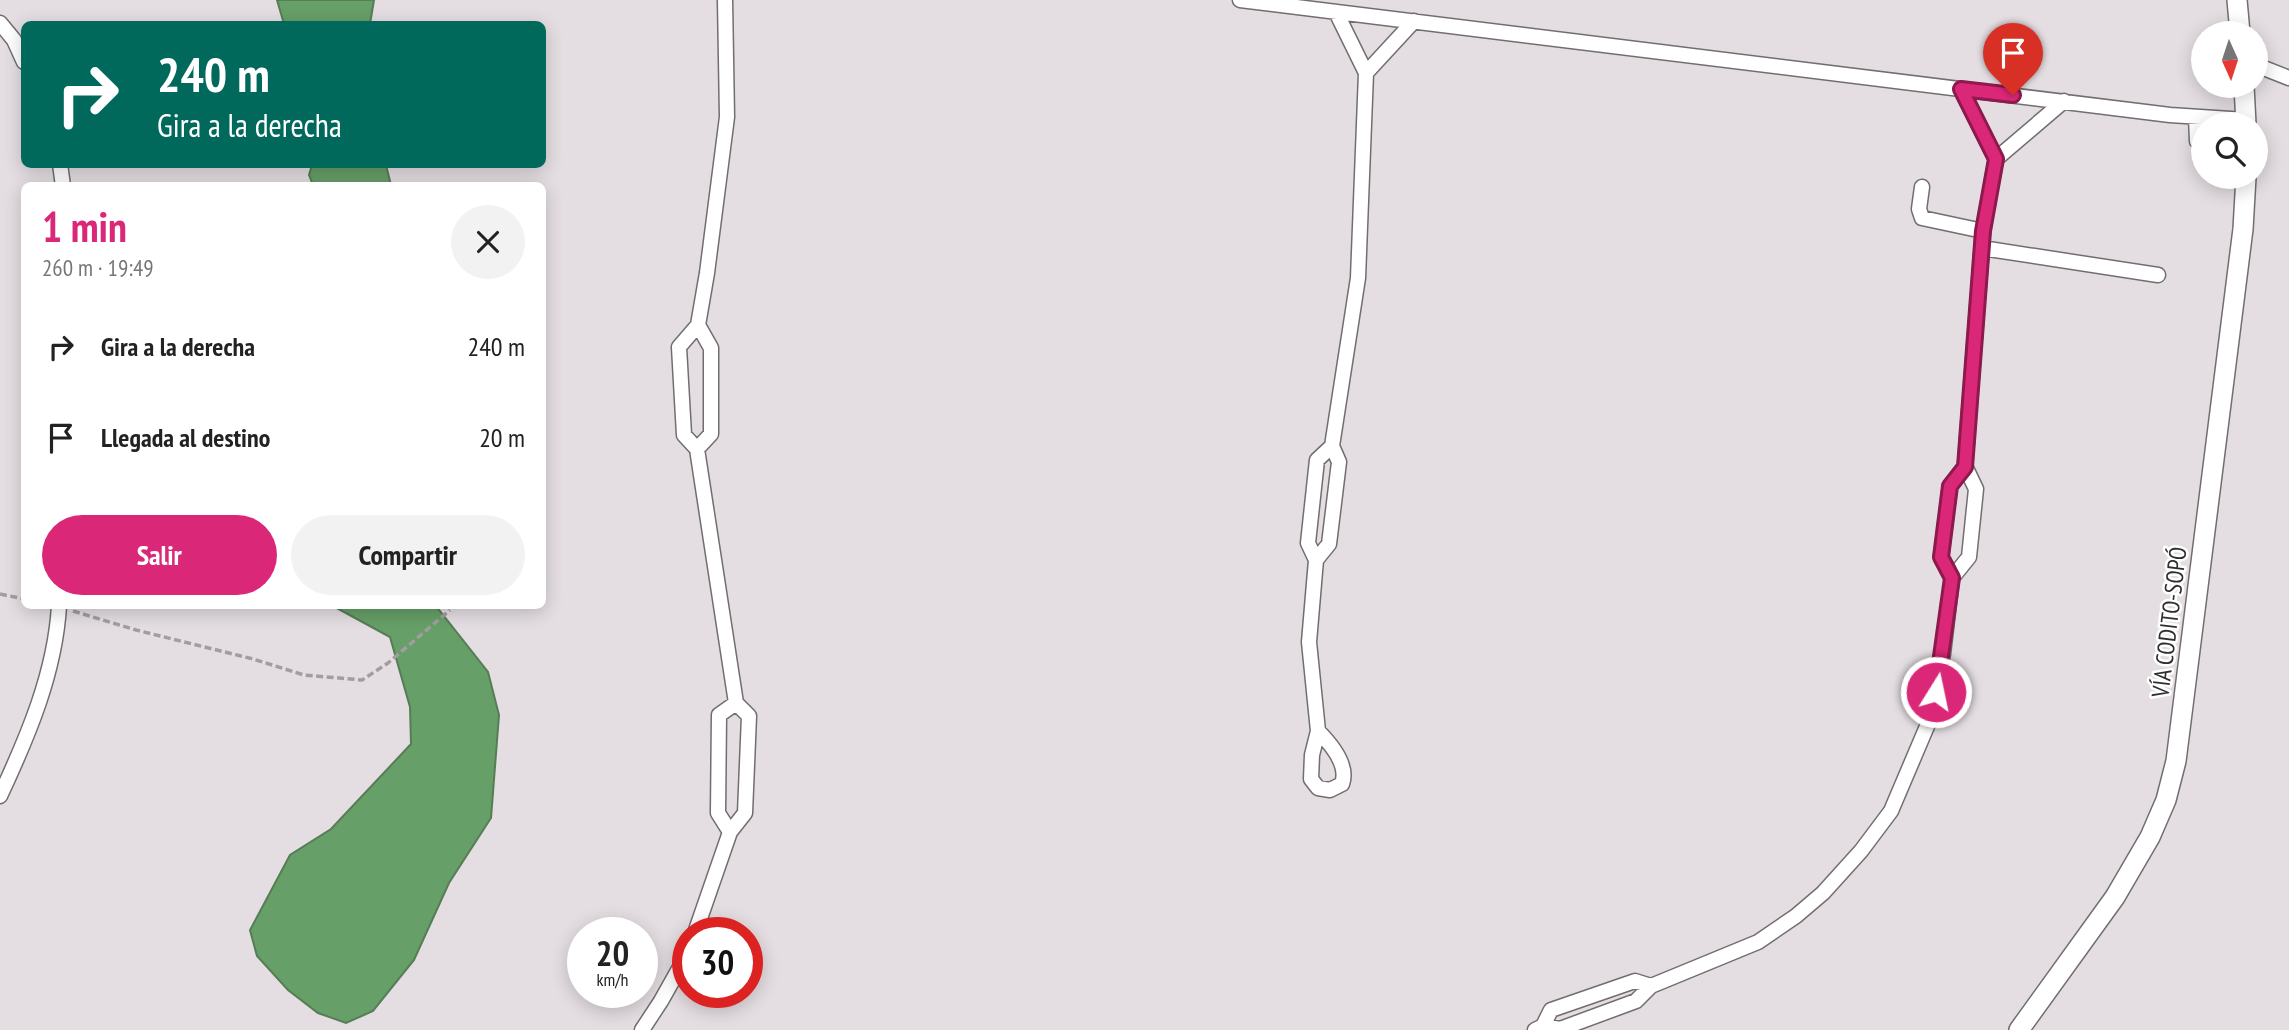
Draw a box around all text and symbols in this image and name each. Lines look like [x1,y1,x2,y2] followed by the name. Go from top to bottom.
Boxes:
[2191,21,2268,98] north arrow
[2191,21,2268,189] map controls
[1983,23,2043,95] pin
[1994,34,2032,72] icon: arrive
[157,42,270,106] text: 240 m
[42,49,133,140] icon: right
[157,104,342,146] text: Gira a la derecha
[2191,112,2268,189] button: search
[42,199,127,254] text: 1 min
[451,205,525,279] button: close
[42,253,154,282] text: 260 m · 19:49
[42,328,80,366] icon: right
[101,330,255,363] text: Gira a la derecha
[467,330,525,363] text: 240 m
[42,419,80,457] icon: arrive
[101,421,270,454] text: Llegada al destino
[479,421,525,454] text: 20 m
[42,515,277,595] button: Salir
[291,515,525,595] button: Compartir
[2144,545,2194,700] street label: VÍA CODITO-SOPÓ
[1899,655,1973,729] position arrow
[672,917,763,1008] speed limit sign: 30
[596,930,629,976] text: 20
[597,968,628,991] text: km/h

